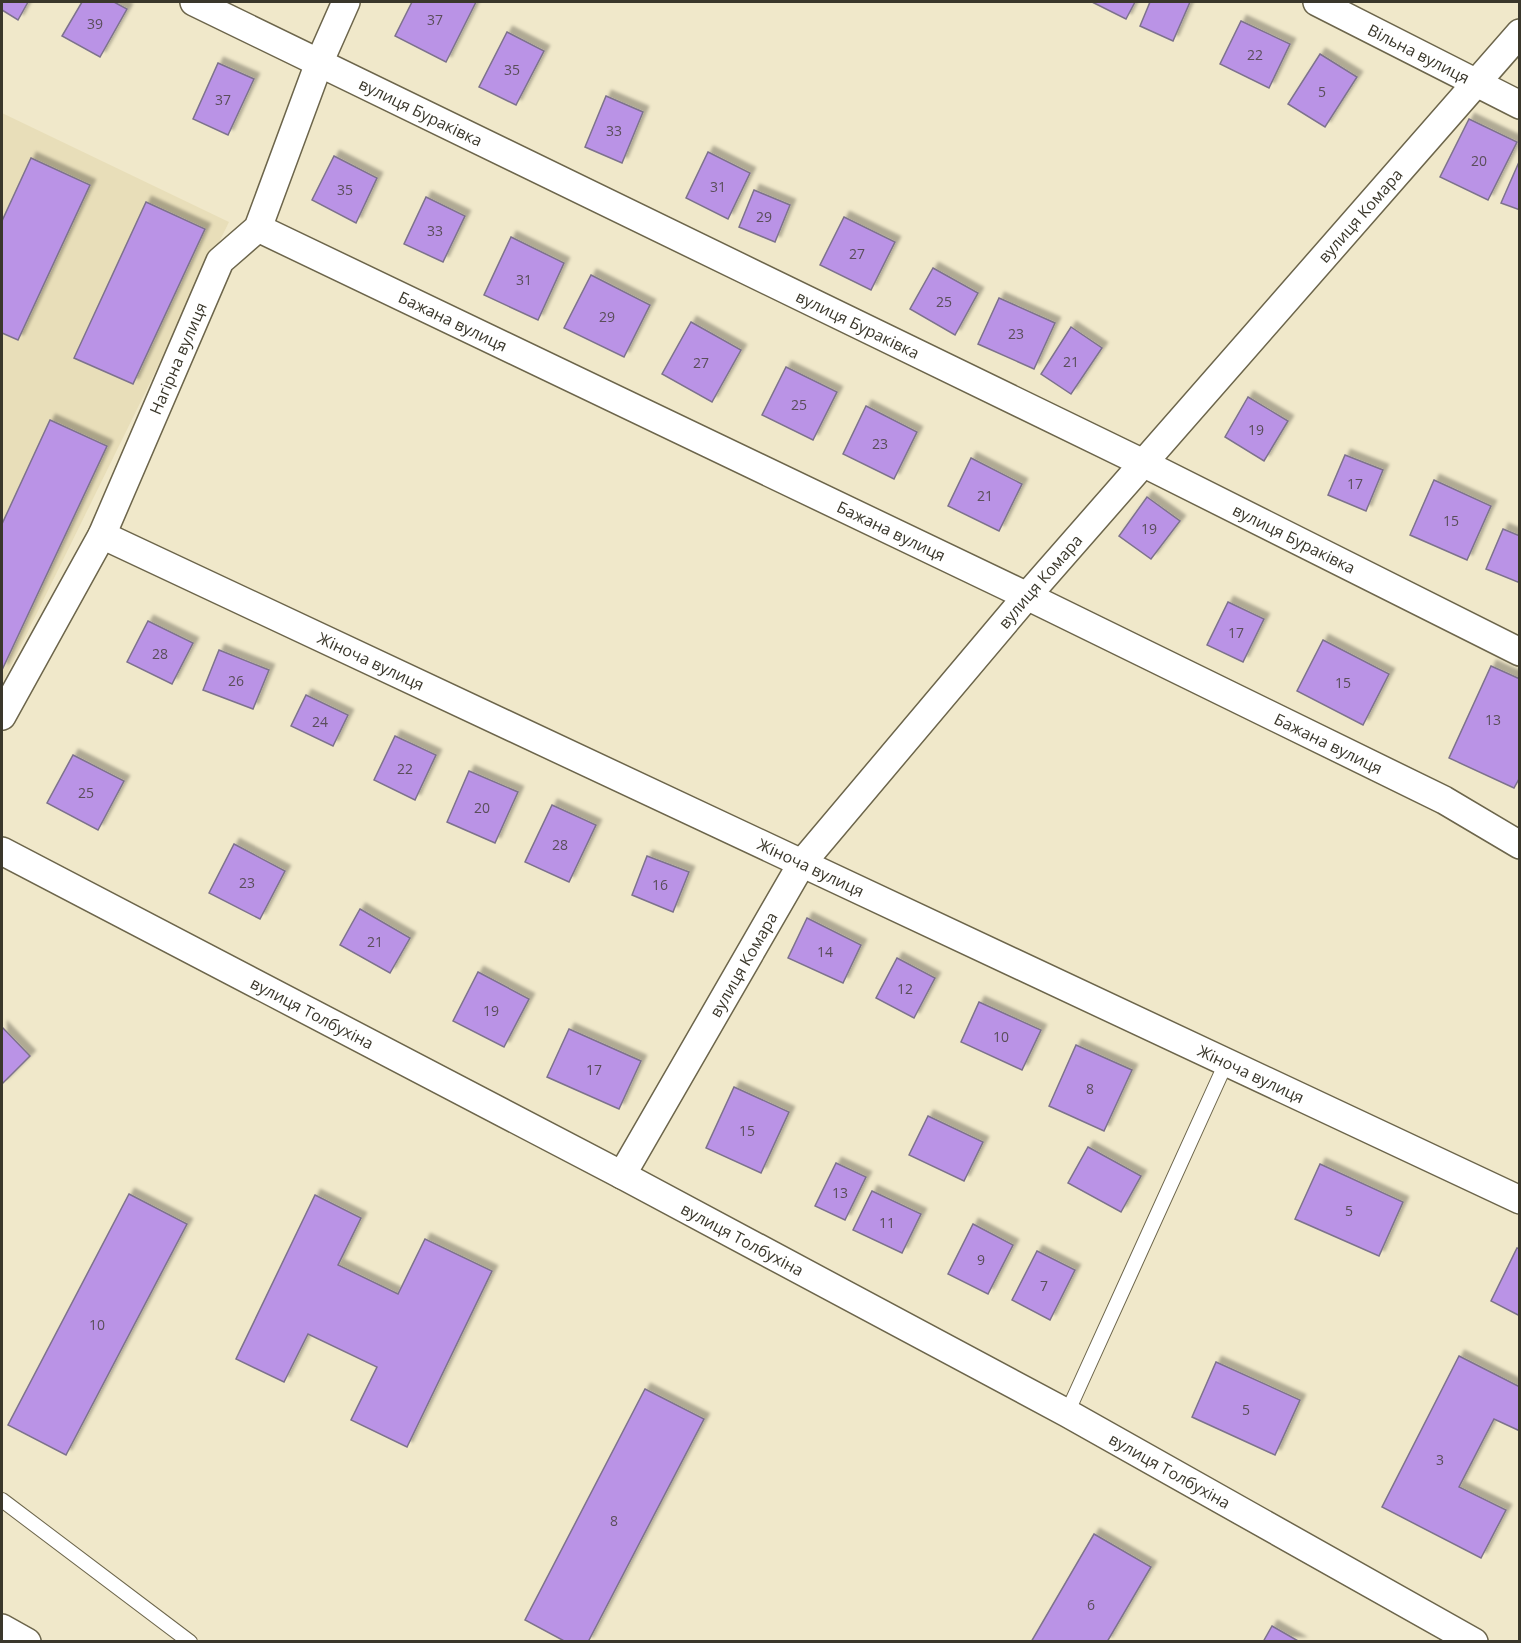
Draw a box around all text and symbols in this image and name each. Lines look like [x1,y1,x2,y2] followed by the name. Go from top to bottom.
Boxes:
[427,10,443,29] house number: 37
[87,14,103,33] house number: 39
[1364,19,1473,89] street label: Вільна вулиця
[1247,45,1263,64] house number: 22
[504,60,520,79] house number: 35
[355,73,486,151] street label: вулиця Бураківка
[1318,82,1326,101] house number: 5
[215,90,231,109] house number: 37
[606,121,622,140] house number: 33
[1471,151,1487,170] house number: 20
[1313,164,1407,267] street label: вулиця Комара
[710,177,726,196] house number: 31
[337,180,353,199] house number: 35
[756,207,772,226] house number: 29
[427,221,443,240] house number: 33
[849,244,865,263] house number: 27
[516,270,532,289] house number: 31
[792,285,923,364] street label: вулиця Бураківка
[395,286,511,357] street label: Бажана вулиця
[936,292,952,311] house number: 25
[144,299,212,418] street label: Нагірна вулиця
[599,307,615,326] house number: 29
[1008,324,1024,343] house number: 23
[1063,352,1079,371] house number: 21
[693,353,709,372] house number: 27
[791,395,807,414] house number: 25
[1248,420,1264,439] house number: 19
[872,434,888,453] house number: 23
[1347,474,1363,493] house number: 17
[977,486,993,505] house number: 21
[833,496,949,566] street label: Бажана вулиця
[1229,499,1359,579] street label: вулиця Бураківка
[1443,511,1459,530] house number: 15
[1141,519,1157,538] house number: 19
[993,529,1087,633] street label: вулиця Комара
[1228,623,1244,642] house number: 17
[314,627,428,696] street label: Жіноча вулиця
[152,644,168,663] house number: 28
[228,671,244,690] house number: 26
[1335,673,1351,692] house number: 15
[1271,708,1386,779] street label: Бажана вулиця
[1485,710,1501,729] house number: 13
[312,712,328,731] house number: 24
[397,759,413,778] house number: 22
[78,783,94,802] house number: 25
[474,798,490,817] house number: 20
[754,833,868,902] street label: Жіноча вулиця
[552,835,568,854] house number: 28
[239,873,255,892] house number: 23
[652,875,668,894] house number: 16
[704,908,783,1021] street label: вулиця Комара
[367,932,383,951] house number: 21
[817,942,833,961] house number: 14
[247,972,378,1054] street label: вулиця Толбухіна
[897,979,913,998] house number: 12
[483,1001,499,1020] house number: 19
[993,1027,1009,1046] house number: 10
[1194,1039,1308,1108] street label: Жіноча вулиця
[586,1060,602,1079] house number: 17
[1086,1079,1094,1098] house number: 8
[739,1121,755,1140] house number: 15
[832,1183,848,1202] house number: 13
[677,1198,808,1281] street label: вулиця Толбухіна
[1345,1201,1353,1220] house number: 5
[879,1213,895,1232] house number: 11
[977,1250,985,1269] house number: 9
[1040,1276,1048,1295] house number: 7
[89,1315,105,1334] house number: 10
[1242,1400,1250,1419] house number: 5
[1105,1428,1234,1514] street label: вулиця Толбухіна
[1436,1450,1444,1469] house number: 3
[610,1511,618,1530] house number: 8
[1087,1595,1095,1614] house number: 6

